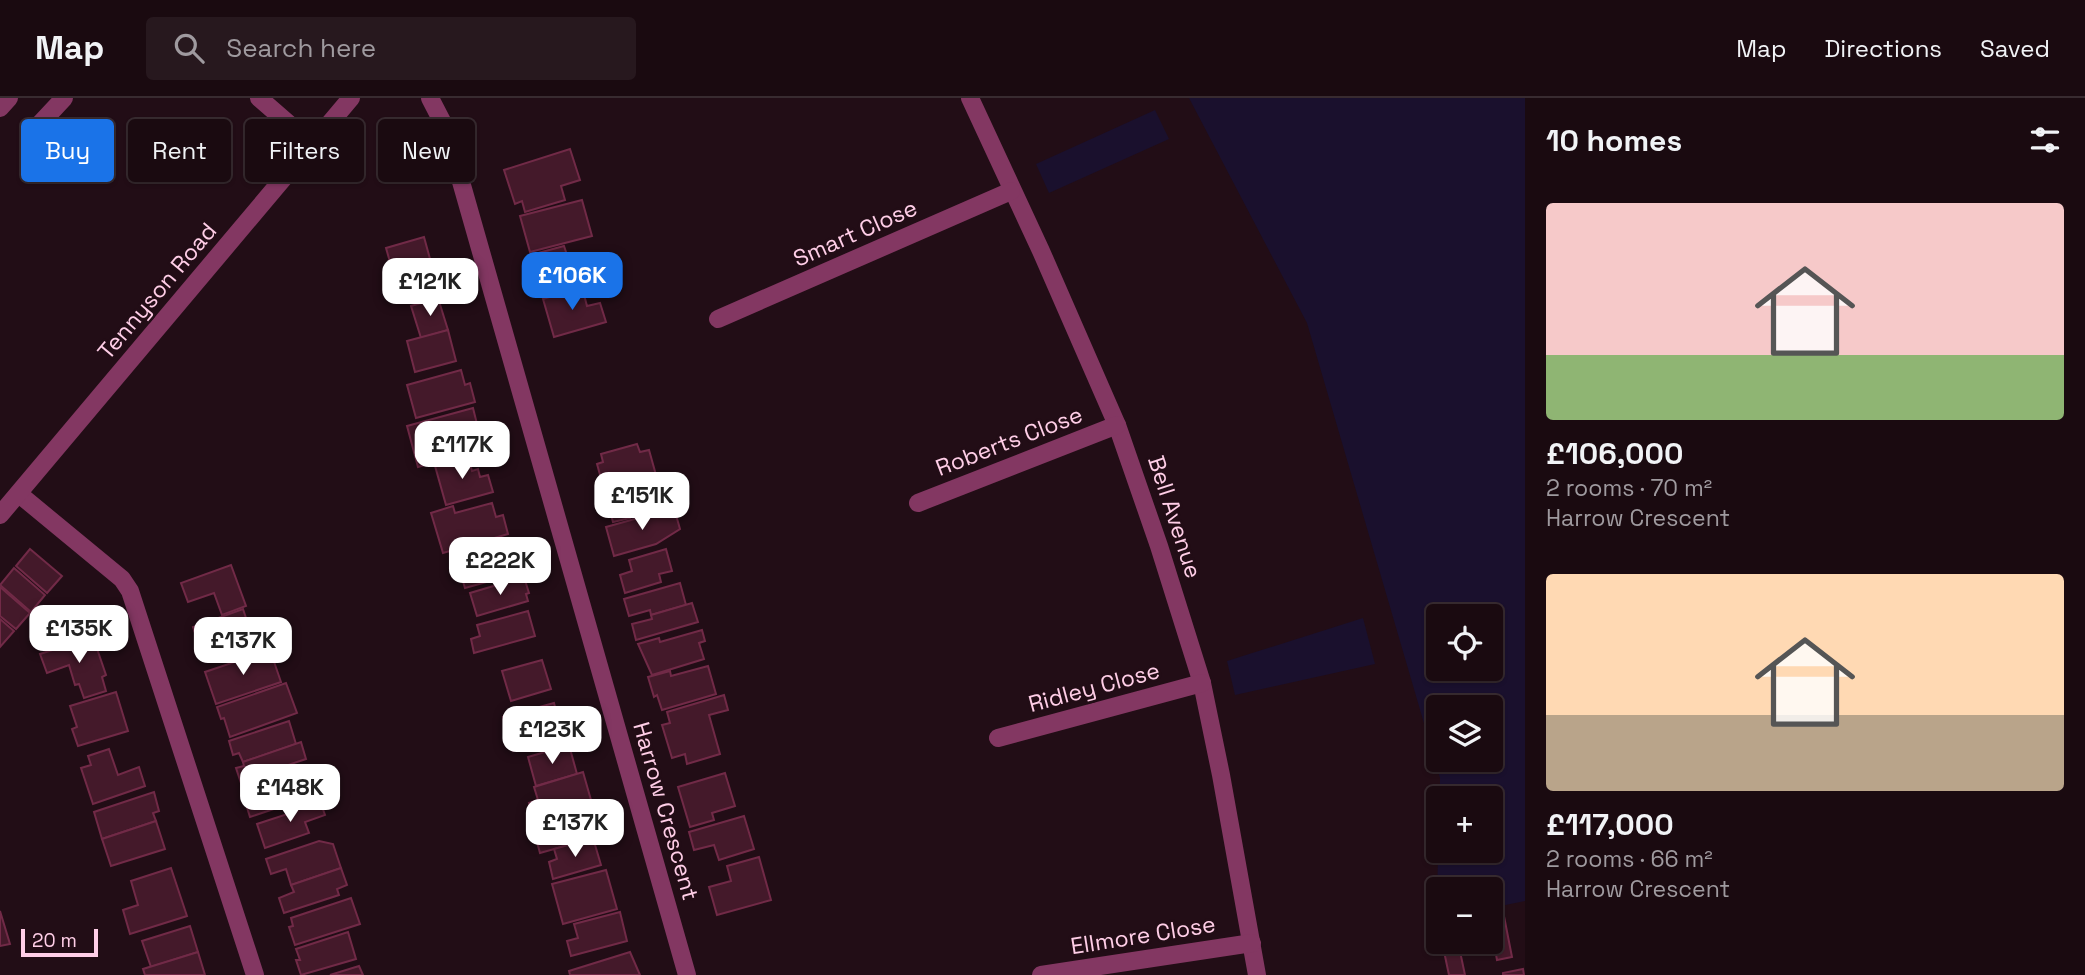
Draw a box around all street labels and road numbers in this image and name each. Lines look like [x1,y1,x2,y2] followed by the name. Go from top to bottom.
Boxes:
[788,192,922,274] street label: Smart Close
[91,216,223,366] street label: Tennyson Road
[931,399,1087,483] street label: Roberts Close
[1141,452,1209,582] street label: Bell Avenue
[1025,655,1163,719] street label: Ridley Close
[626,718,706,904] street label: Harrow Crescent
[1068,909,1218,961] street label: Ellmore Close

